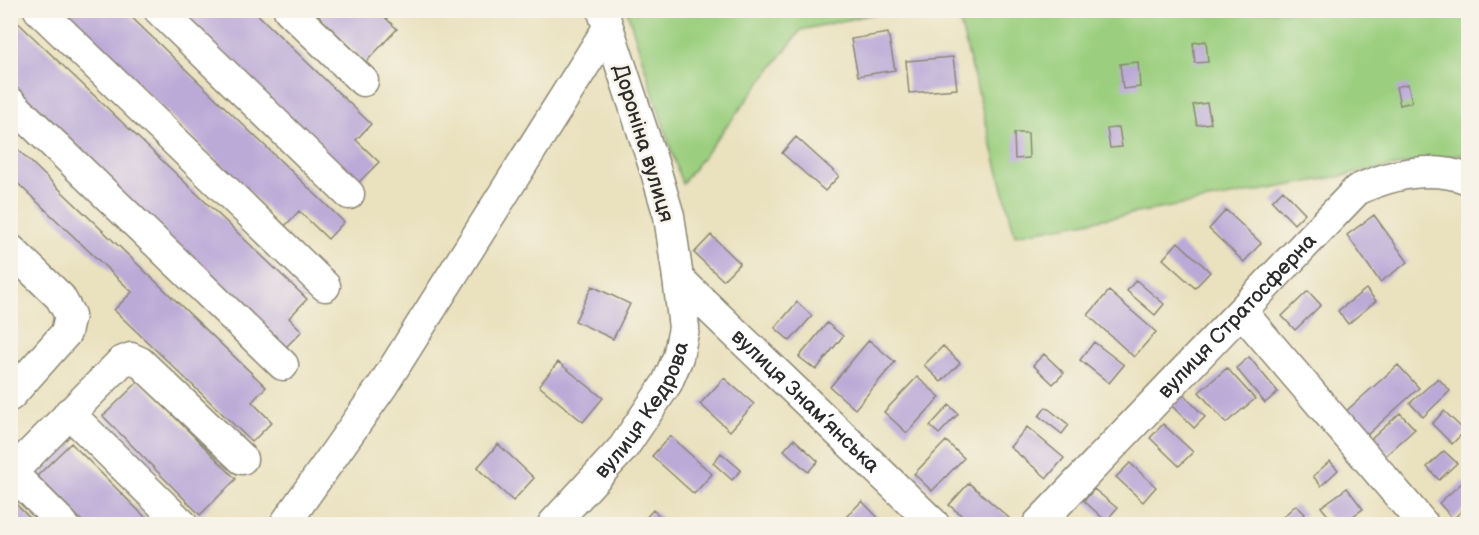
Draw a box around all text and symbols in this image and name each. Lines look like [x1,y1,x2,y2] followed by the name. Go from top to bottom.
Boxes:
[608,61,679,225] street label: Дороніна вулиця
[1153,228,1322,404] street label: вулиця Стратосферна
[726,324,885,478] street label: вулиця Знам’янська
[589,339,694,484] street label: вулиця Кедрова

